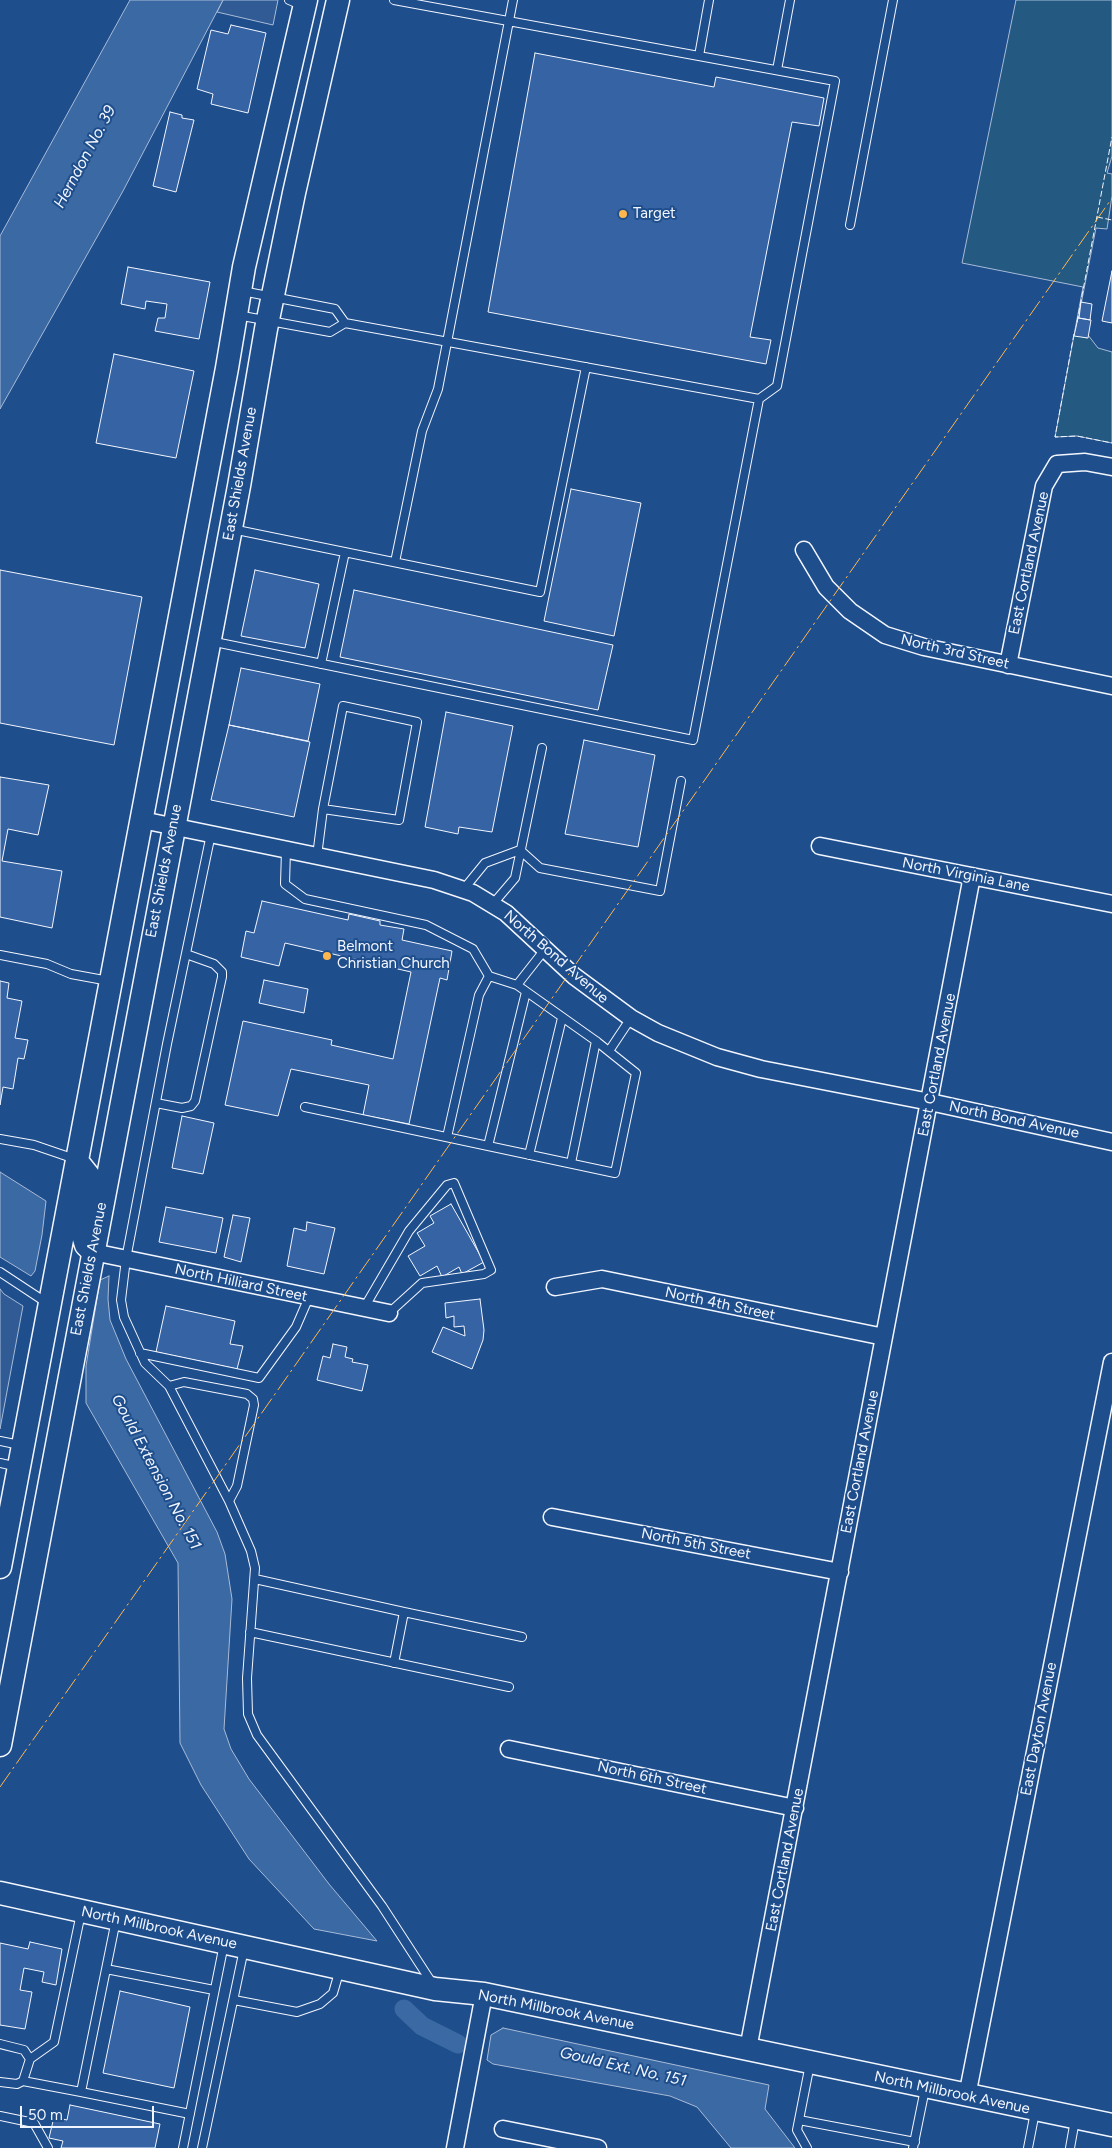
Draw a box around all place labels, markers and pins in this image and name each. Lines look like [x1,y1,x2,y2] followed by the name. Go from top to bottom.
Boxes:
[633,205,676,223] place label: Target
[617,208,629,220] marker: Target
[337,938,450,973] place label: Belmont Christian Church
[321,950,333,962] marker: Belmont Christian Church

